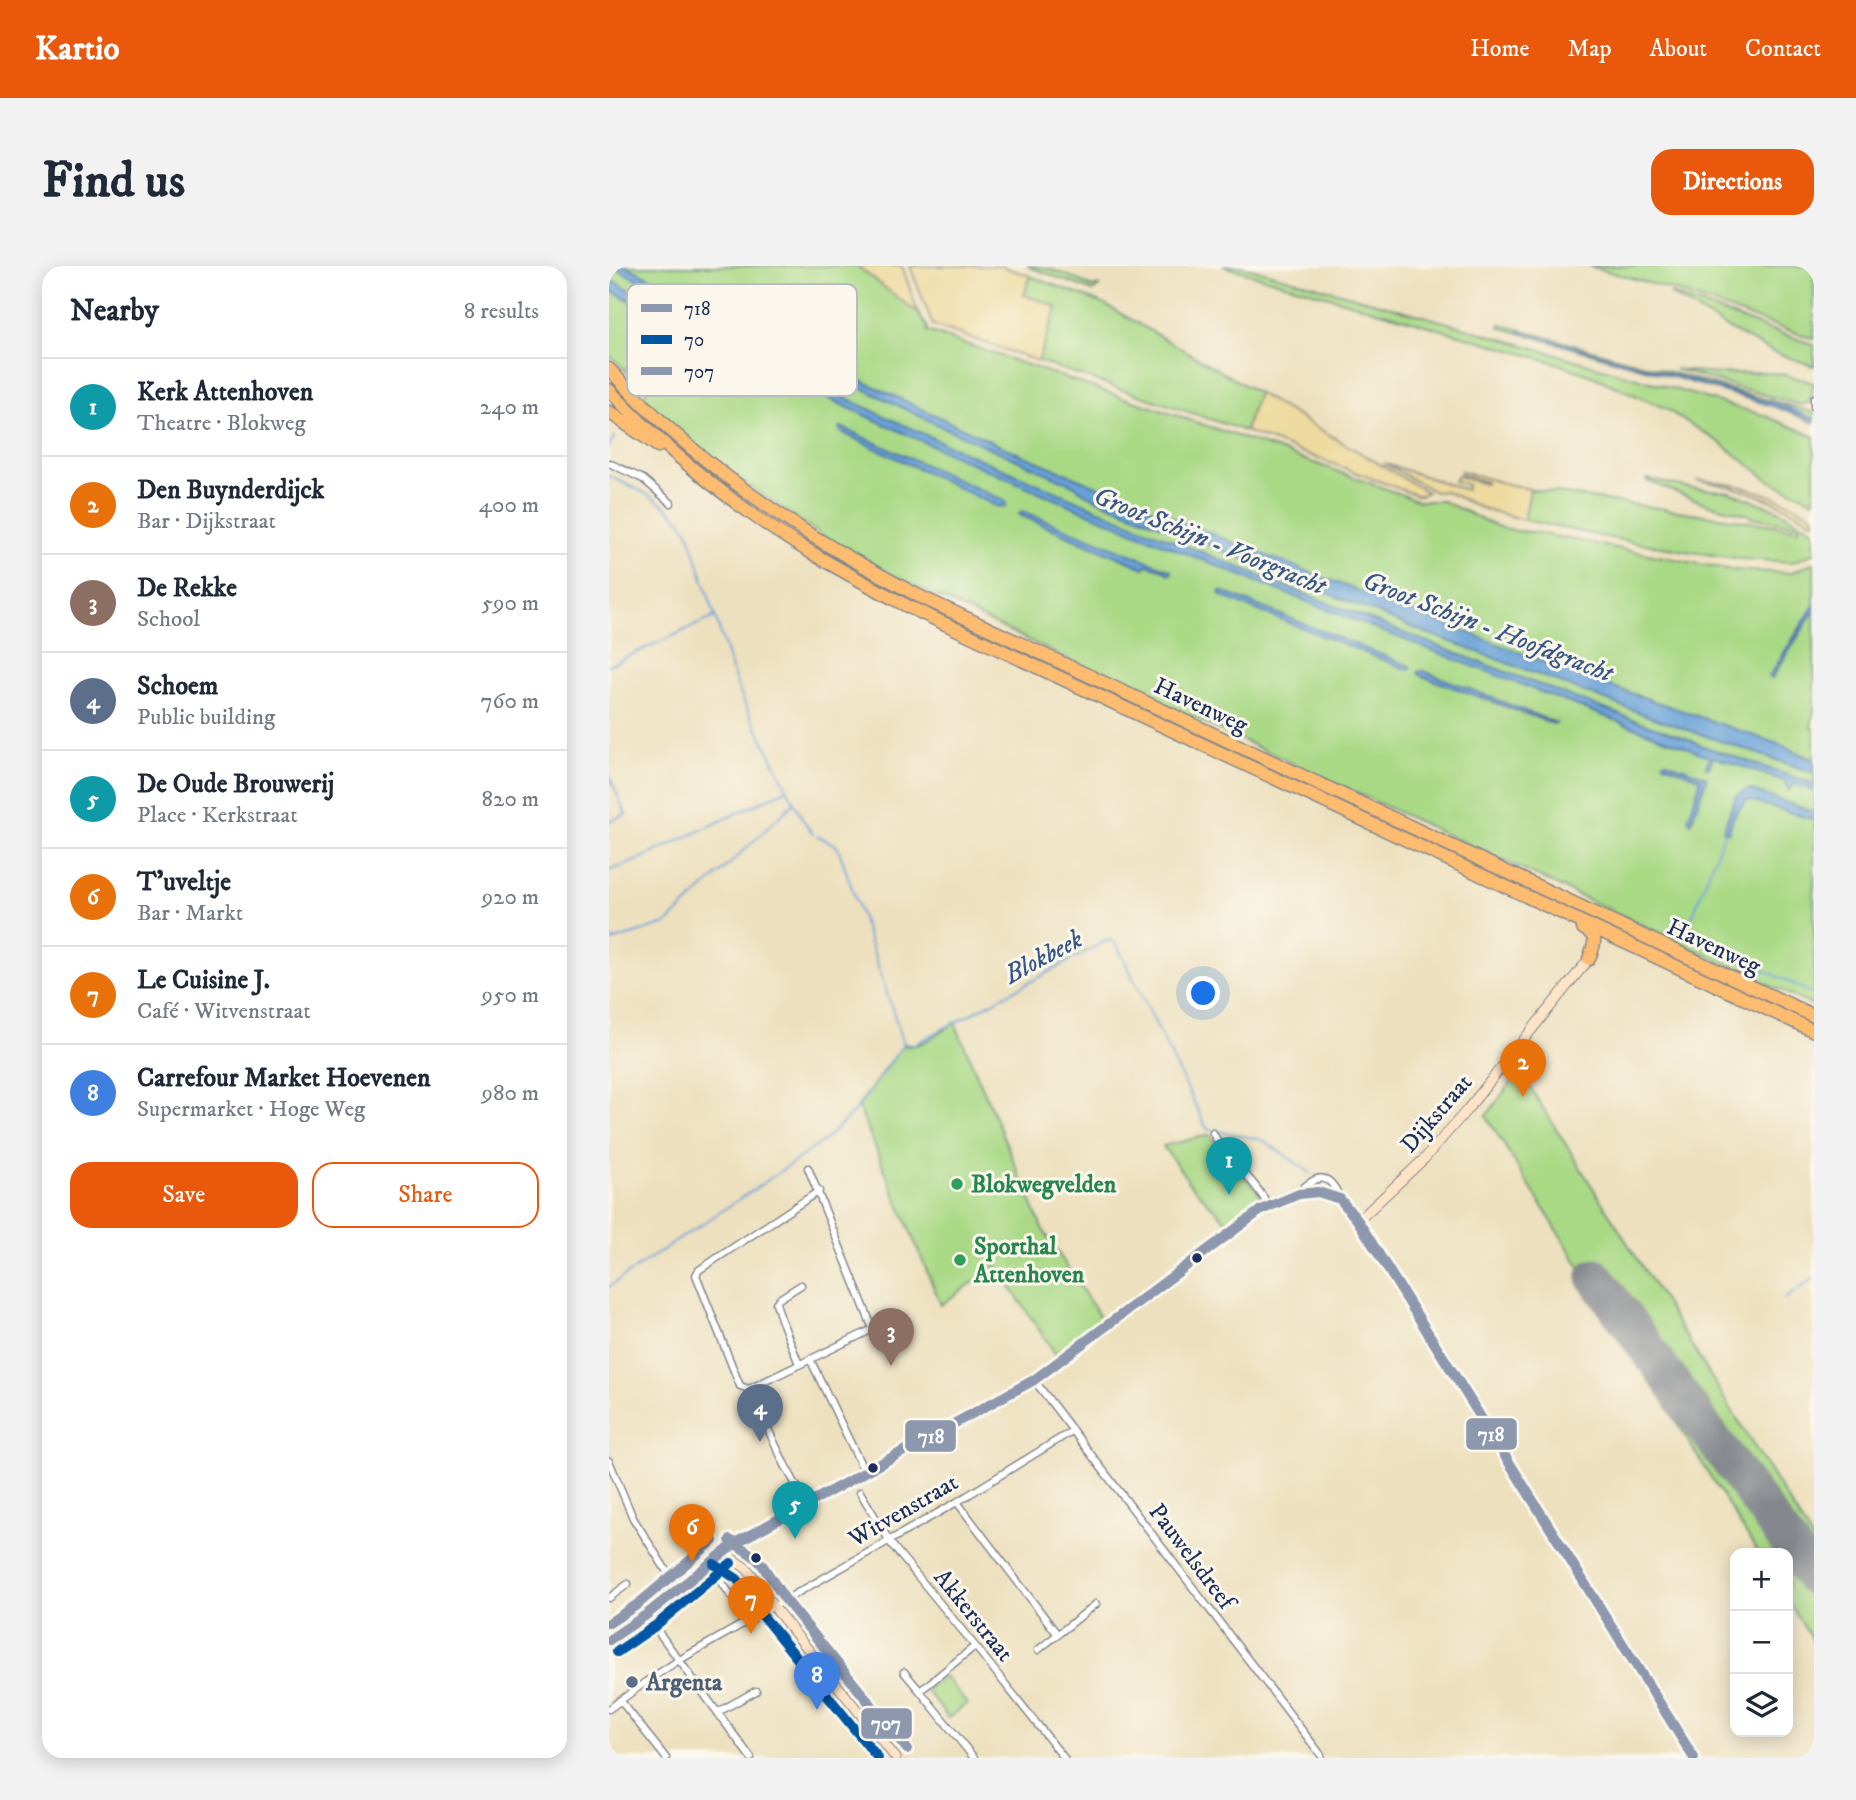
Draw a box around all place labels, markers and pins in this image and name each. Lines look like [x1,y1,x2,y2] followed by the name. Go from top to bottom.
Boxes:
[1500,1039,1546,1097] pin: 2
[1206,1137,1252,1195] pin: 1
[971,1170,1117,1200] place label: Blokwegvelden
[949,1176,965,1192] marker: Blokwegvelden
[973,1232,1085,1290] place label: Sporthal Attenhoven
[1190,1251,1204,1265] unlabelled marker
[952,1252,968,1268] marker: Sporthal Attenhoven
[868,1308,914,1366] pin: 3
[737,1384,783,1442] pin: 4
[866,1461,880,1475] unlabelled marker
[772,1481,818,1539] pin: 5
[669,1504,715,1562] pin: 6
[749,1551,763,1565] unlabelled marker
[728,1576,774,1634] pin: 7
[794,1652,840,1710] pin: 8
[645,1668,723,1698] place label: Argenta
[624,1674,640,1690] marker: Argenta

